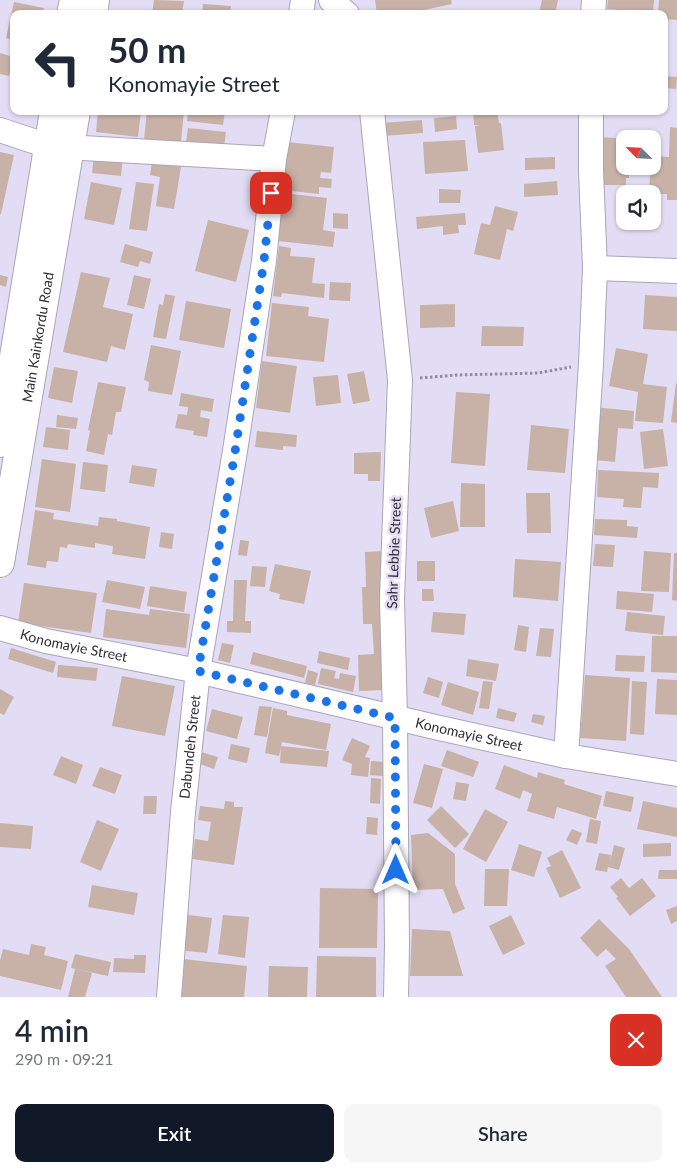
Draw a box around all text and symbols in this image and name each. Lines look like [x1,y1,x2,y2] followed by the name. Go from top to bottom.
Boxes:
[108,28,186,70] text: 50 m
[25,30,90,95] icon: left
[108,70,280,97] text: Konomayie Street
[616,130,661,175] north arrow
[616,130,661,230] map controls
[250,172,292,214] pin
[257,179,285,207] icon: arrive
[616,185,661,230] button: sound
[18,271,57,403] street label: Main Kainkordu Road
[383,497,404,609] street label: Sahr Lebbie Street
[18,625,129,665] street label: Konomayie Street
[175,694,203,800] street label: Dabundeh Street
[414,714,524,754] street label: Konomayie Street
[369,843,421,895] position arrow
[15,1012,89,1048] text: 4 min
[610,1014,662,1066] button: close
[15,1049,114,1068] text: 290 m · 09:21
[15,1104,334,1162] button: Exit
[344,1104,662,1162] button: Share

